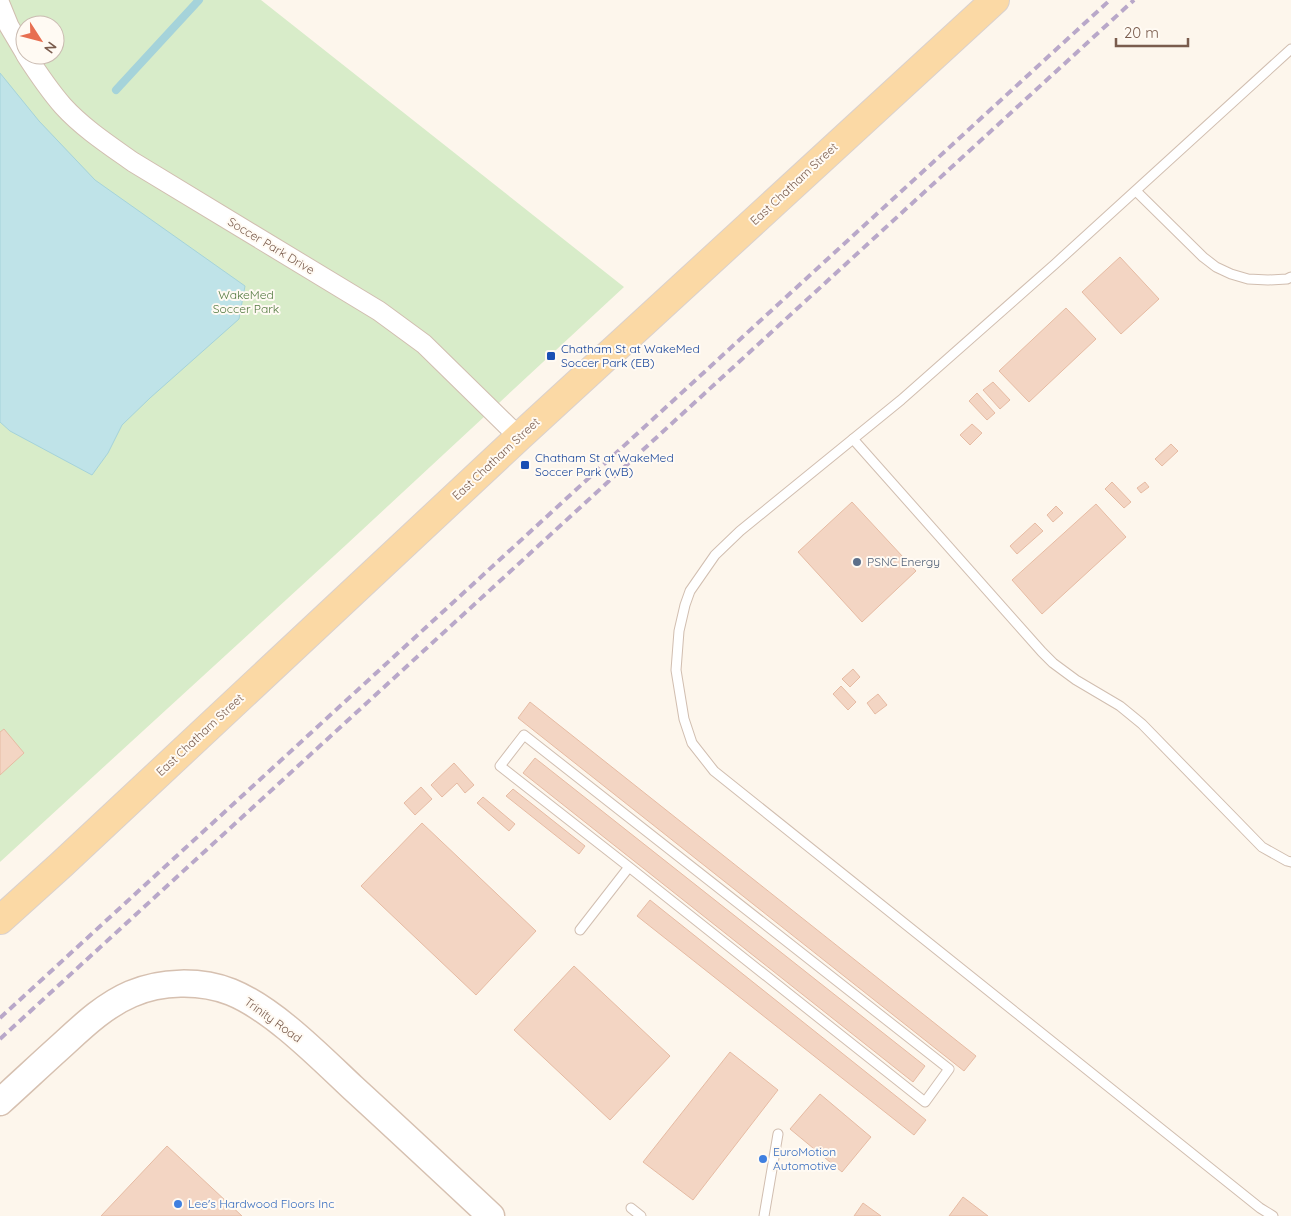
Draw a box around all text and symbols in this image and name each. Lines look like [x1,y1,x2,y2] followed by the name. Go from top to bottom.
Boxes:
[15,15,65,65] north arrow
[1116,15,1188,47] scale bar
[1124,23,1159,42] text: 20 m
[40,38,61,57] text: N
[747,139,841,228] street label: East Chatham Street
[225,214,318,278] street label: Soccer Park Drive
[213,287,279,316] park label: WakeMed Soccer Park
[561,341,700,370] place label: Chatham St at WakeMed Soccer Park (EB)
[545,350,557,362] marker: Chatham St at WakeMed Soccer Park (EB)
[449,414,543,503] street label: East Chatham Street
[535,450,674,479] place label: Chatham St at WakeMed Soccer Park (WB)
[519,459,531,471] marker: Chatham St at WakeMed Soccer Park (WB)
[867,554,940,569] place label: PSNC Energy
[851,556,863,568] marker: PSNC Energy
[153,690,247,779] street label: East Chatham Street
[242,994,305,1045] street label: Trinity Road
[773,1144,837,1173] place label: EuroMotion Automotive
[757,1153,769,1165] marker: EuroMotion Automotive
[188,1196,334,1211] place label: Lee's Hardwood Floors Inc
[172,1198,184,1210] marker: Lee's Hardwood Floors Inc

